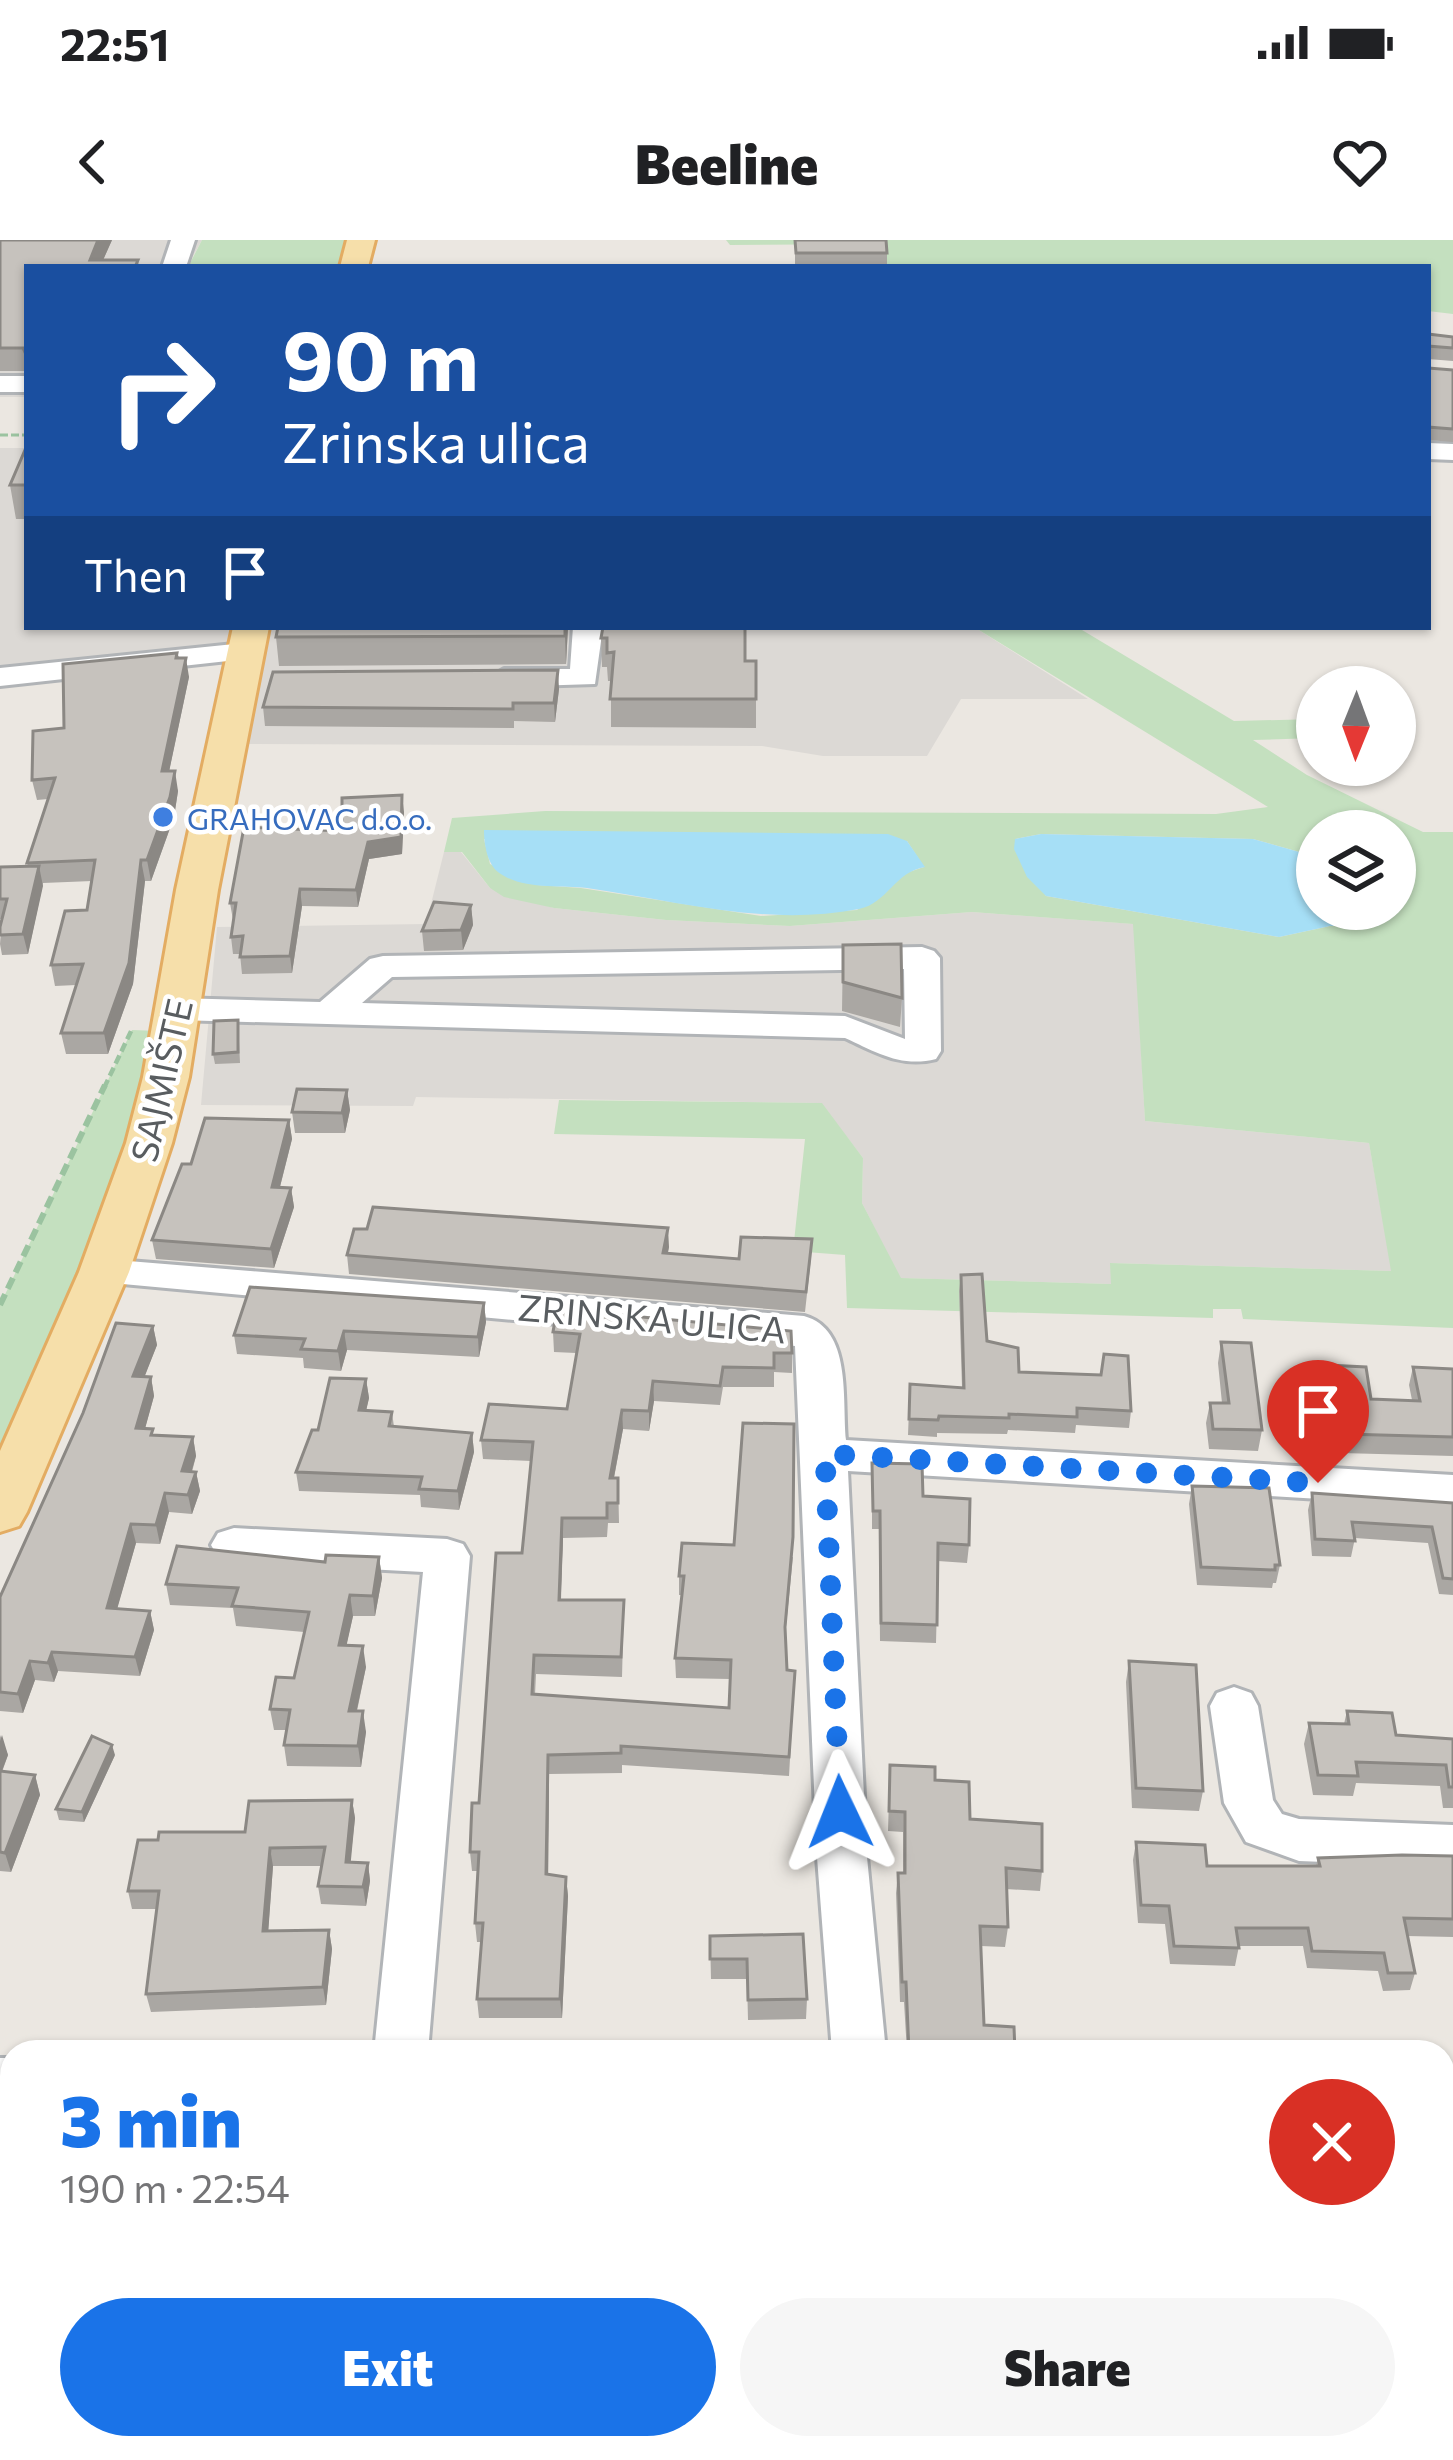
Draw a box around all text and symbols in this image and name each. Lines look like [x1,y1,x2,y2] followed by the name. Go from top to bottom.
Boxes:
[60,15,170,70] text: 22:51
[60,129,126,195] icon: back
[635,129,818,195] text: Beeline
[1327,129,1393,195] icon: heart
[282,306,479,408] text: 90 m
[84,312,240,468] icon: right
[282,408,590,474] text: Zrinska ulica
[212,540,278,606] icon: arrive
[84,546,188,601] text: Then
[1296,666,1416,786] north arrow
[1296,666,1416,930] map controls
[187,799,432,836] place label: GRAHOVAC d.o.o.
[150,804,176,830] marker: GRAHOVAC d.o.o.
[1296,810,1416,930] button: layers
[120,994,200,1166] street label: SAJMIŠTE
[516,1283,788,1351] street label: ZRINSKA ULICA
[1267,1360,1369,1483] pin
[1285,1378,1351,1444] icon: arrive
[777,1749,903,1875] position arrow
[60,2074,242,2162] text: 3 min
[1269,2079,1395,2205] button: close
[60,2163,290,2211] text: 190 m · 22:54
[60,2298,716,2436] button: Exit
[740,2298,1395,2436] button: Share

